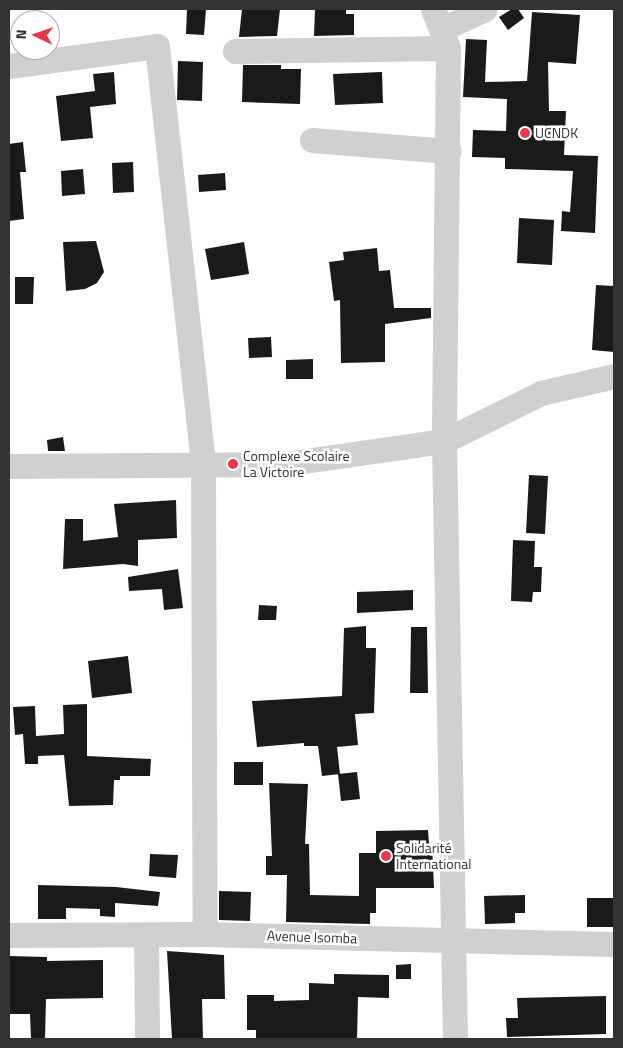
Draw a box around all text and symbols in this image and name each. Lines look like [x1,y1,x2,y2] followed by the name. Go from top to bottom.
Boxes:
[10,10,60,60] north arrow
[10,29,31,40] text: N
[535,125,578,141] place label: UCNDK
[519,127,531,139] marker: UCNDK
[243,448,350,481] place label: Complexe Scolaire La Victoire
[227,458,239,470] marker: Complexe Scolaire La Victoire
[396,840,471,872] place label: Solidarité International
[380,850,392,862] marker: Solidarité International
[267,927,357,947] street label: Avenue Isomba

